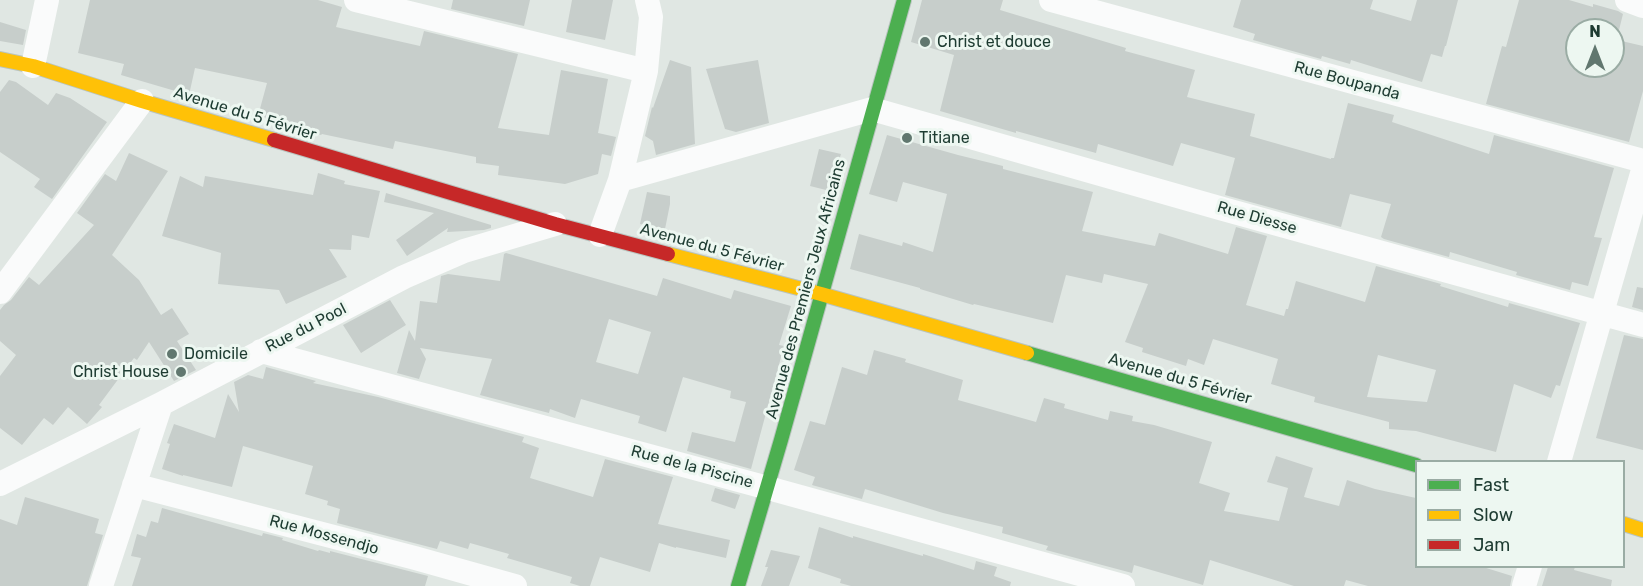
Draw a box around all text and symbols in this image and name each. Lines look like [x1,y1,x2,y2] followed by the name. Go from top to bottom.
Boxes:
[1565,18,1625,78] north arrow
[1589,22,1601,41] text: N
[937,32,1051,52] place label: Christ et douce
[918,35,932,49] marker: Christ et douce
[1292,58,1402,104] street label: Rue Boupanda
[171,83,319,145] street label: Avenue du 5 Février
[919,128,970,148] place label: Titiane
[900,131,914,145] marker: Titiane
[762,157,850,421] street label: Avenue des Premiers Jeux Africains
[1215,197,1299,239] street label: Rue Diesse
[638,220,786,276] street label: Avenue du 5 Février
[262,299,350,357] street label: Rue du Pool
[184,344,248,364] place label: Domicile
[165,347,179,361] marker: Domicile
[1106,349,1254,409] street label: Avenue du 5 Février
[73,362,169,382] place label: Christ House
[174,365,188,379] marker: Christ House
[629,441,755,493] street label: Rue de la Piscine
[1415,460,1625,568] legend
[1473,474,1509,496] text: Fast
[1473,504,1513,526] text: Slow
[267,511,381,559] street label: Rue Mossendjo
[1473,534,1510,556] text: Jam

